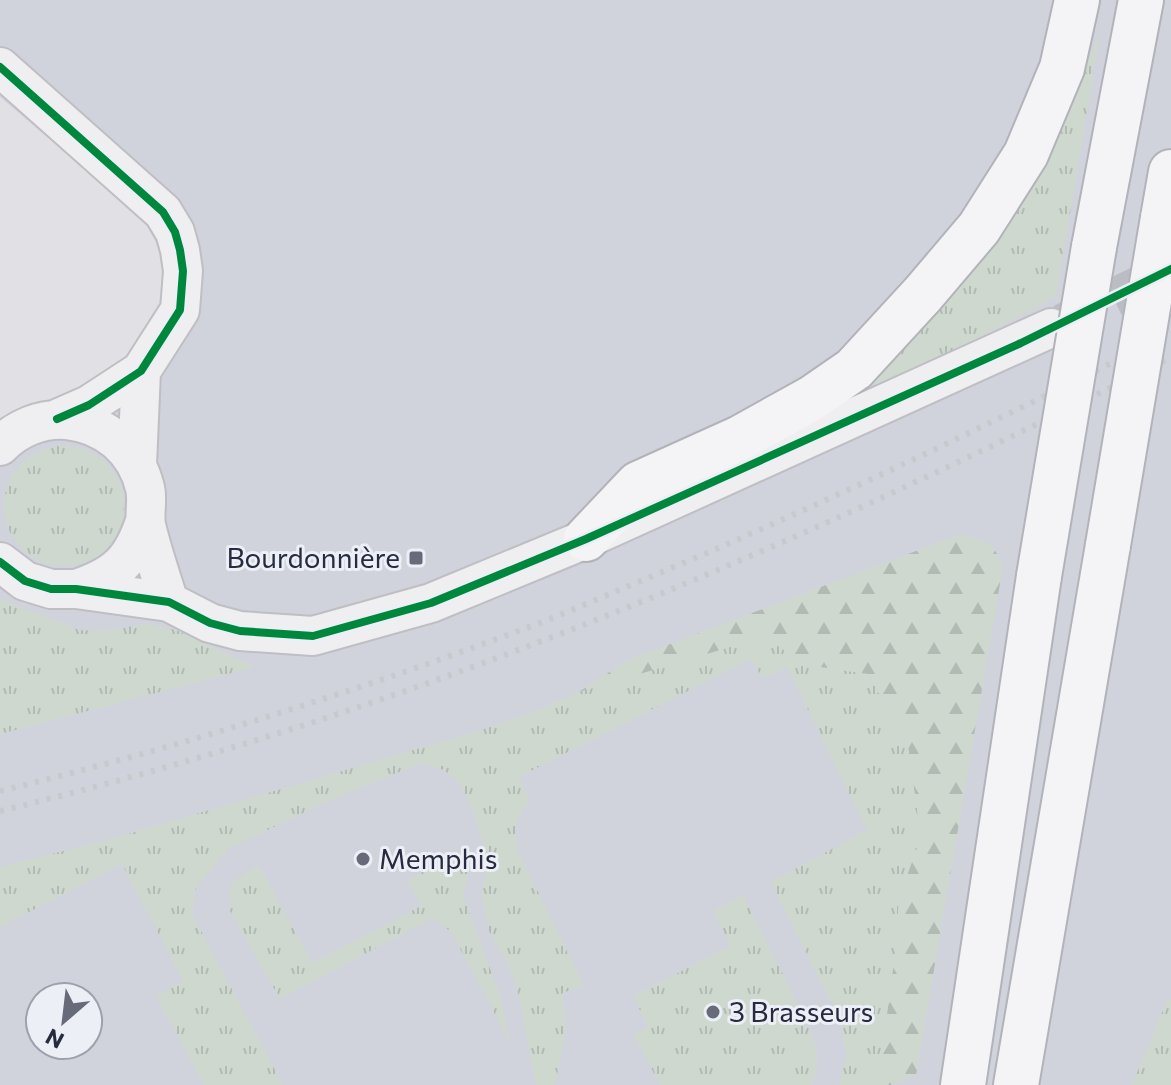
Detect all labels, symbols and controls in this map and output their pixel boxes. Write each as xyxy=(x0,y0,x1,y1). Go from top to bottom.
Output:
place label: Bourdonnière xyxy=(226,540,400,574)
marker: Bourdonnière xyxy=(407,549,425,567)
place label: Memphis xyxy=(379,841,497,875)
marker: Memphis xyxy=(354,850,372,868)
north arrow xyxy=(24,981,104,1061)
place label: 3 Brasseurs xyxy=(729,994,873,1028)
marker: 3 Brasseurs xyxy=(704,1003,722,1021)
text: N xyxy=(41,1023,68,1055)

